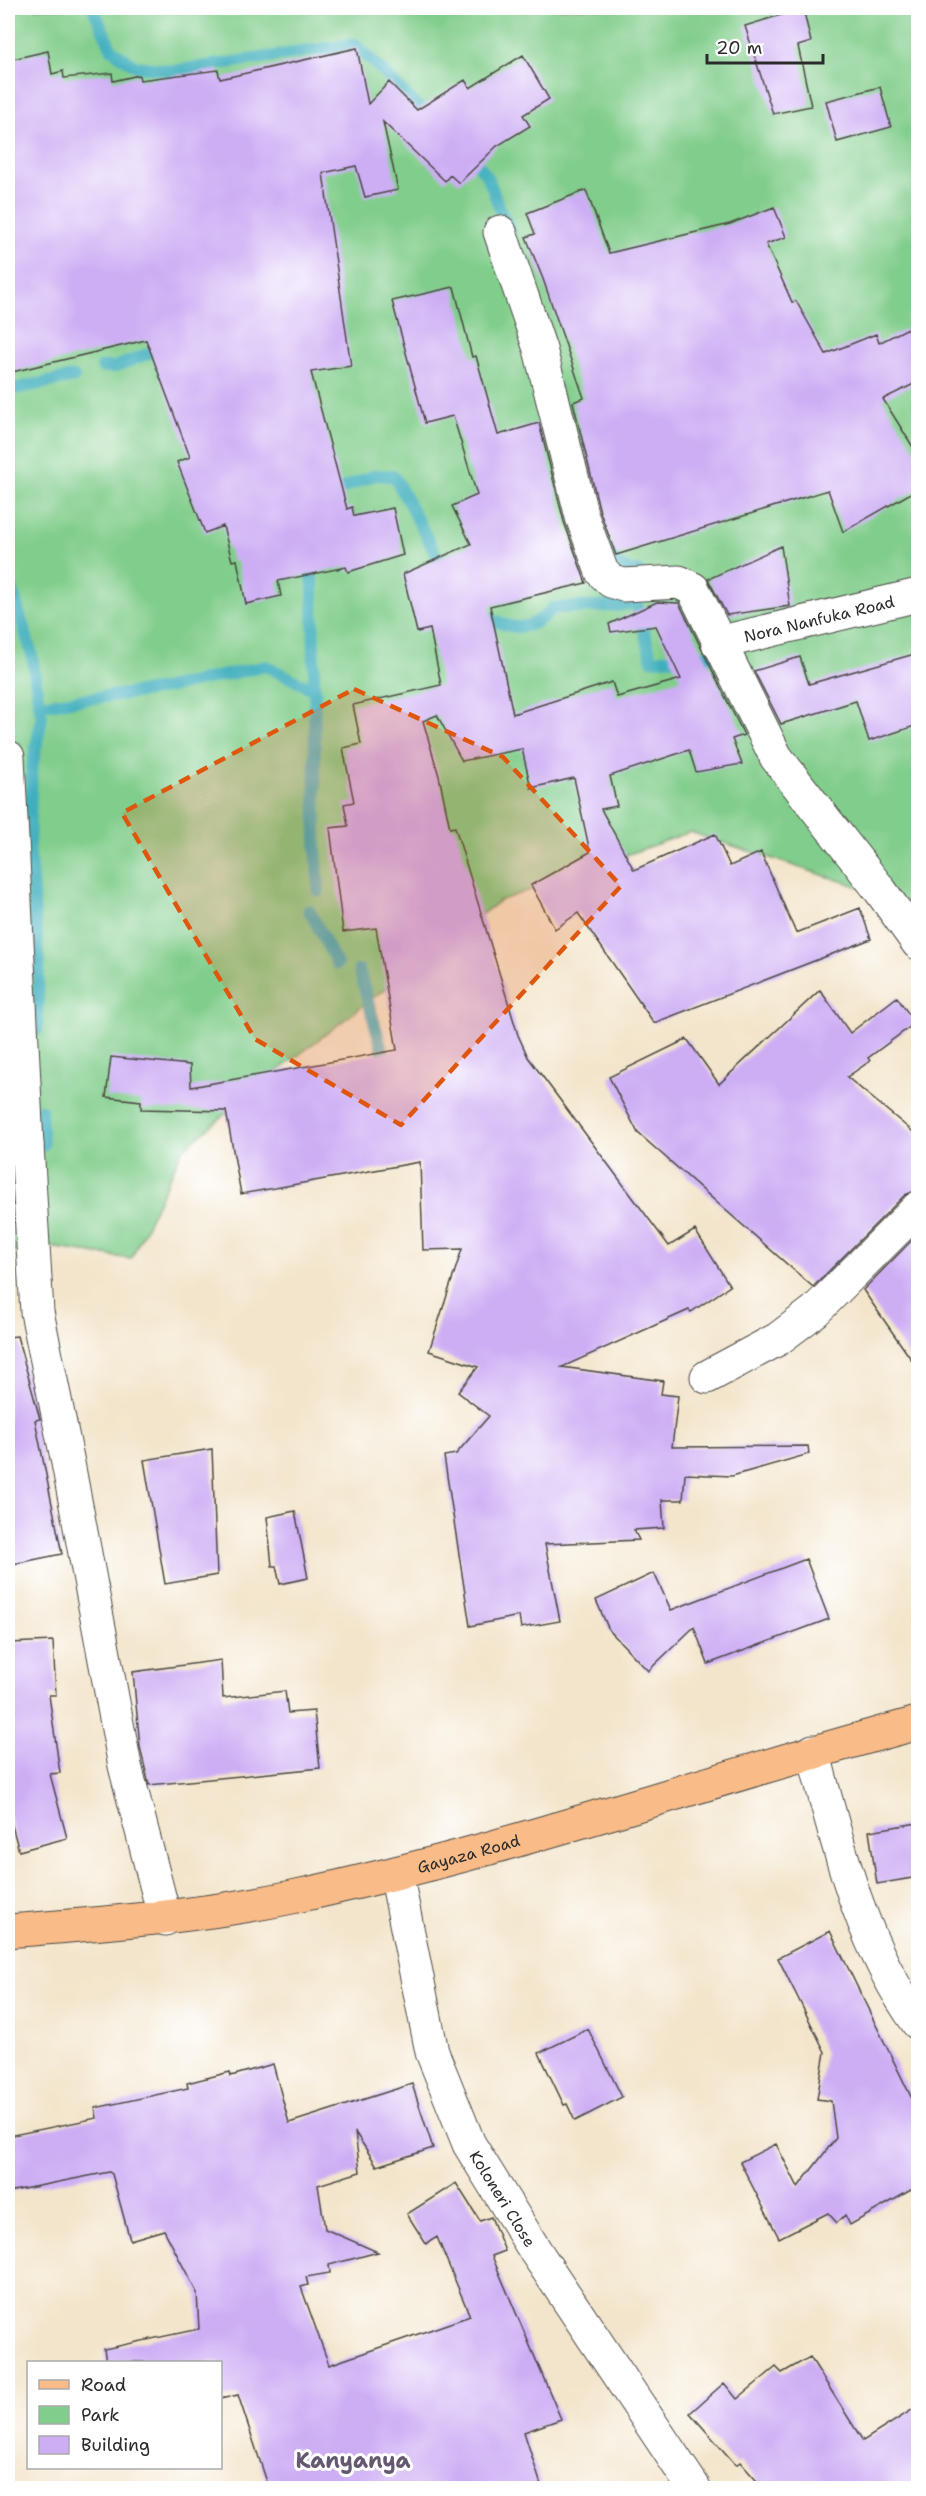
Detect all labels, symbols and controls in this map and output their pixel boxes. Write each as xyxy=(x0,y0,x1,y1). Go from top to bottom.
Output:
scale bar xyxy=(707,27,822,65)
text: 20 m xyxy=(716,36,762,60)
street label: Nora Nanfuka Road xyxy=(742,591,897,647)
street label: Gayaza Road xyxy=(415,1829,522,1878)
street label: Koloneri Close xyxy=(465,2146,541,2251)
legend xyxy=(27,2361,222,2469)
text: Road xyxy=(81,2373,126,2397)
text: Park xyxy=(81,2403,120,2427)
text: Building xyxy=(81,2433,150,2457)
district label: Kanyanya xyxy=(295,2446,411,2475)

